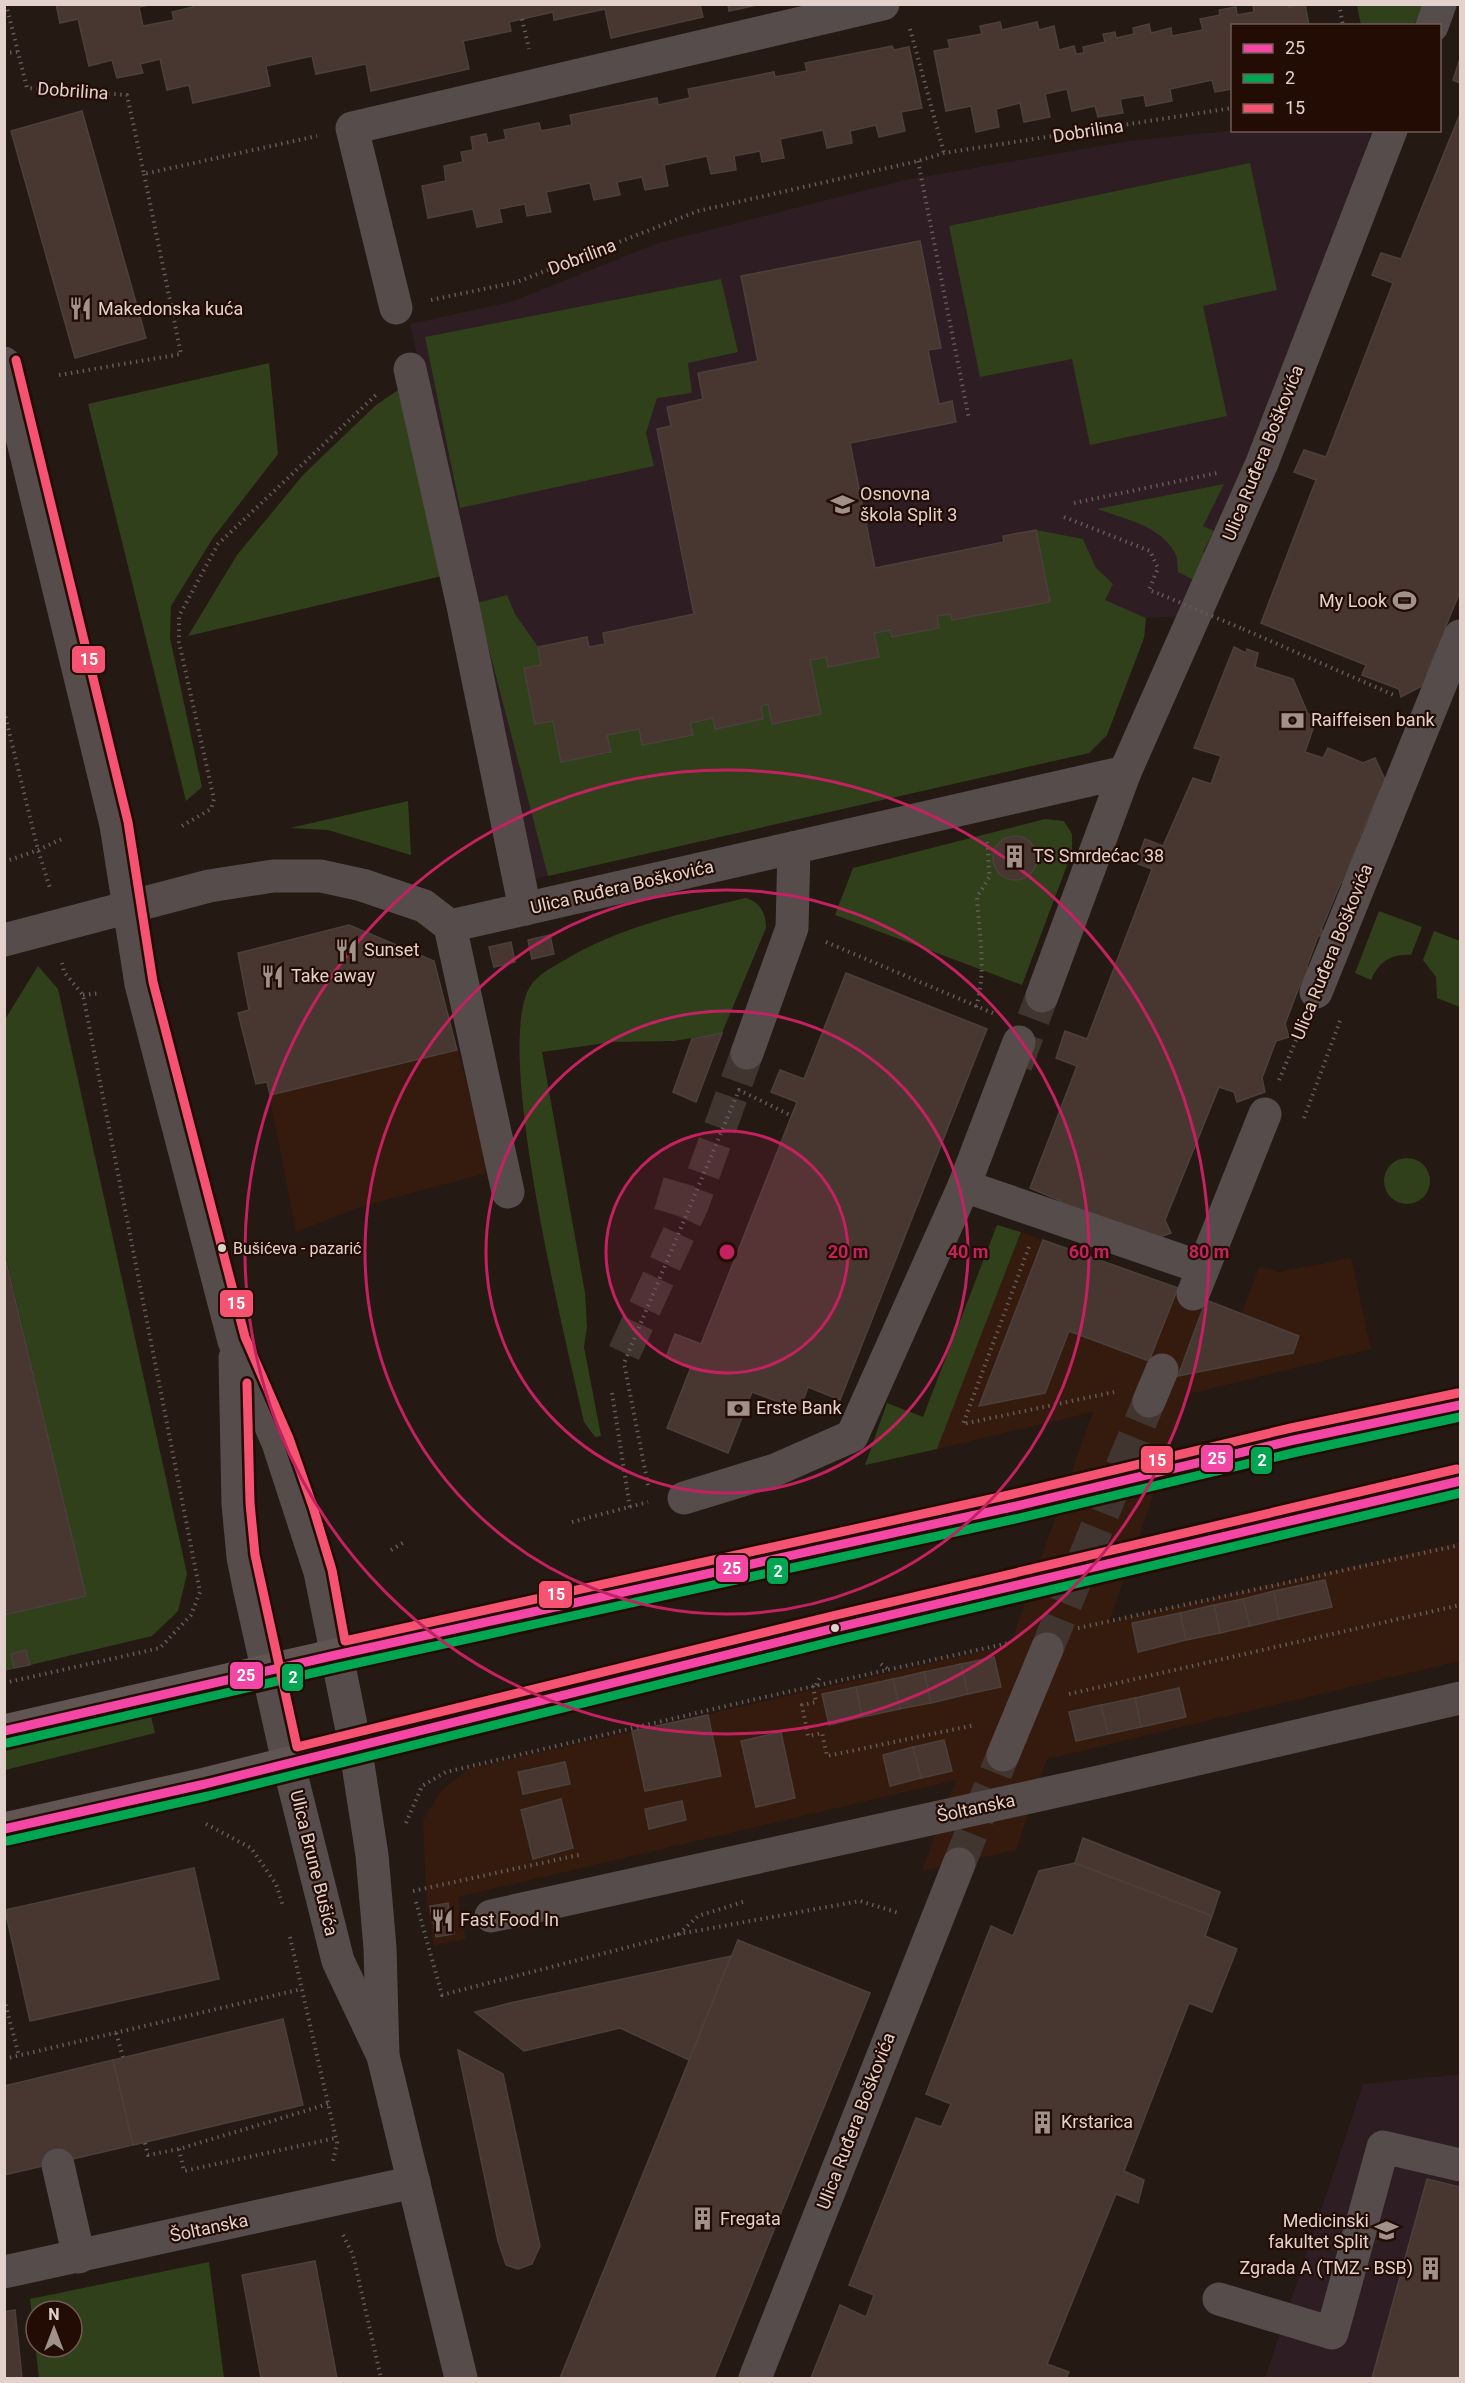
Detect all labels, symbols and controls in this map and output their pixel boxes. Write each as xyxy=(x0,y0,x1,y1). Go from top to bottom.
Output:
legend xyxy=(1231,24,1441,132)
text: 25 xyxy=(1285,37,1305,58)
text: 2 xyxy=(1285,67,1295,88)
street label: Dobrilina xyxy=(37,78,109,103)
text: 15 xyxy=(1285,97,1305,118)
street label: Dobrilina xyxy=(1051,115,1125,146)
street label: Dobrilina xyxy=(545,234,619,279)
restaurant icon: Makedonska kuća xyxy=(67,296,93,322)
place label: Makedonska kuća xyxy=(98,298,243,319)
street label: Ulica Ruđera Boškovića xyxy=(1218,362,1307,544)
place label: Osnovna škola Split 3 xyxy=(860,483,957,525)
school or university icon: Osnovna škola Split 3 xyxy=(829,491,855,517)
sports icon: My Look xyxy=(1392,588,1418,614)
place label: My Look xyxy=(1319,590,1388,611)
line badge: 15 xyxy=(71,645,106,674)
text: 15 xyxy=(80,650,98,669)
bank icon: Raiffeisen bank xyxy=(1280,707,1306,733)
place label: Raiffeisen bank xyxy=(1311,709,1436,730)
building icon: TS Smrdećac 38 xyxy=(1002,843,1028,869)
place label: TS Smrdećac 38 xyxy=(1033,845,1164,866)
street label: Ulica Ruđera Boškovića xyxy=(528,855,716,918)
street label: Ulica Ruđera Boškovića xyxy=(1287,861,1376,1043)
restaurant icon: Sunset xyxy=(333,937,359,963)
place label: Sunset xyxy=(364,939,419,960)
restaurant icon: Take away xyxy=(260,963,286,989)
place label: Take away xyxy=(291,965,375,986)
place label: Bušićeva - pazarić xyxy=(233,1239,361,1258)
text: 20 m xyxy=(828,1241,868,1262)
text: 40 m xyxy=(948,1241,988,1262)
text: 60 m xyxy=(1069,1241,1109,1262)
text: 80 m xyxy=(1189,1241,1229,1262)
marker: Bušićeva - pazarić xyxy=(216,1242,228,1254)
centre of rings xyxy=(717,1242,737,1262)
line badge: 15 xyxy=(219,1289,254,1318)
text: 15 xyxy=(227,1294,245,1313)
bank icon: Erste Bank xyxy=(725,1395,751,1421)
place label: Erste Bank xyxy=(756,1397,842,1418)
line badge: 25 xyxy=(1200,1444,1234,1473)
line badge: 15 xyxy=(1140,1445,1174,1474)
line badge: 2 xyxy=(1250,1446,1273,1475)
text: 25 xyxy=(1208,1449,1226,1468)
text: 15 xyxy=(1148,1451,1166,1470)
text: 2 xyxy=(1257,1451,1267,1470)
line badge: 25 xyxy=(715,1554,749,1583)
line badge: 2 xyxy=(766,1557,789,1585)
text: 25 xyxy=(723,1559,741,1578)
text: 2 xyxy=(773,1562,783,1581)
line badge: 15 xyxy=(538,1580,573,1609)
text: 15 xyxy=(547,1585,565,1604)
unlabelled marker xyxy=(829,1622,841,1634)
line badge: 25 xyxy=(229,1661,264,1690)
line badge: 2 xyxy=(281,1663,304,1692)
text: 25 xyxy=(237,1666,255,1685)
text: 2 xyxy=(288,1668,298,1687)
street label: Ulica Brune Bušića xyxy=(286,1788,343,1938)
street label: Šoltanska xyxy=(935,1789,1017,1826)
restaurant icon: Fast Food In xyxy=(429,1907,455,1933)
place label: Fast Food In xyxy=(460,1909,559,1930)
street label: Ulica Ruđera Boškovića xyxy=(812,2029,899,2212)
building icon: Krstarica xyxy=(1030,2109,1056,2135)
place label: Krstarica xyxy=(1061,2111,1133,2132)
building icon: Fregata xyxy=(689,2206,715,2232)
place label: Fregata xyxy=(720,2208,781,2229)
street label: Šoltanska xyxy=(168,2209,250,2246)
place label: Medicinski fakultet Split xyxy=(1268,2210,1369,2252)
school or university icon: Medicinski fakultet Split xyxy=(1374,2218,1400,2244)
building icon: Zgrada A (TMZ - BSB) xyxy=(1418,2255,1444,2281)
place label: Zgrada A (TMZ - BSB) xyxy=(1239,2257,1413,2279)
north arrow xyxy=(24,2299,84,2359)
text: N xyxy=(48,2305,60,2324)

